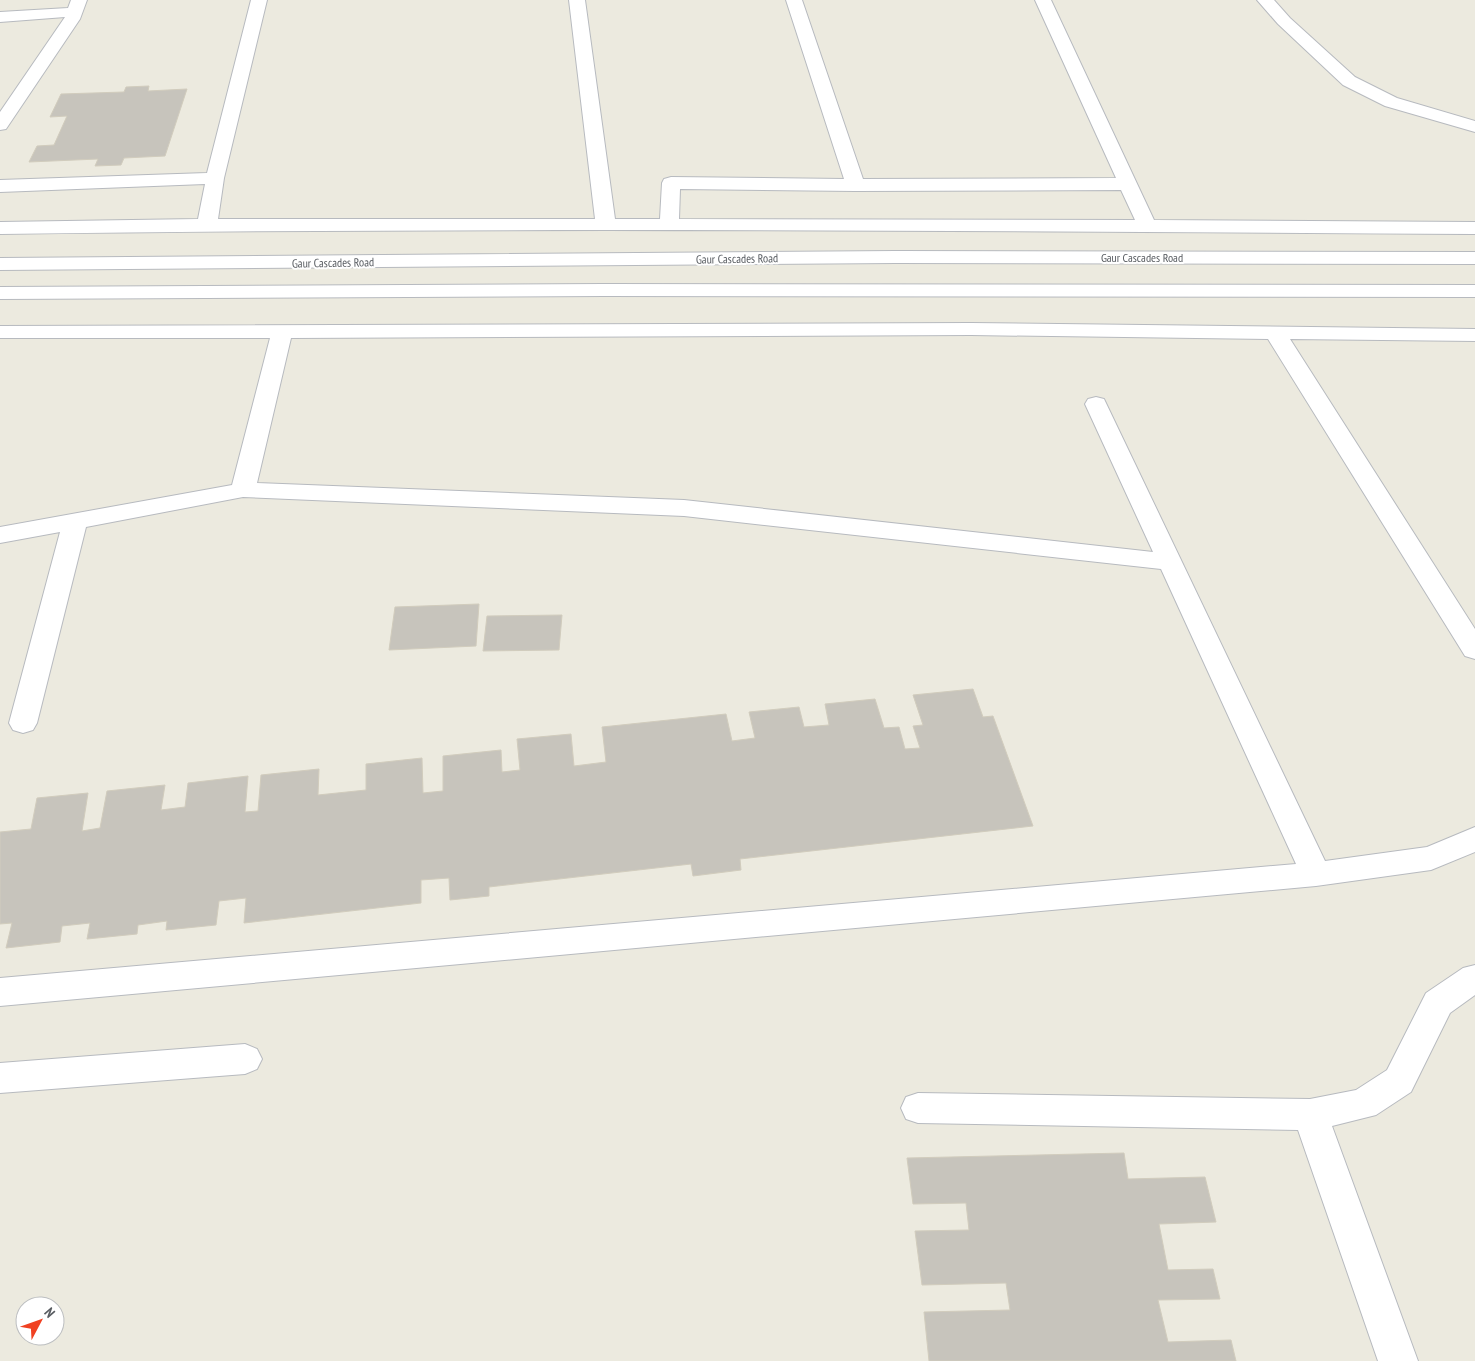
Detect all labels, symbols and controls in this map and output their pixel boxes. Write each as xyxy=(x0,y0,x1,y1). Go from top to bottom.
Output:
street label: Gaur Cascades Road xyxy=(696,250,778,267)
street label: Gaur Cascades Road xyxy=(1101,250,1183,265)
street label: Gaur Cascades Road xyxy=(292,254,374,271)
north arrow xyxy=(15,1296,65,1346)
text: N xyxy=(41,1304,59,1321)

